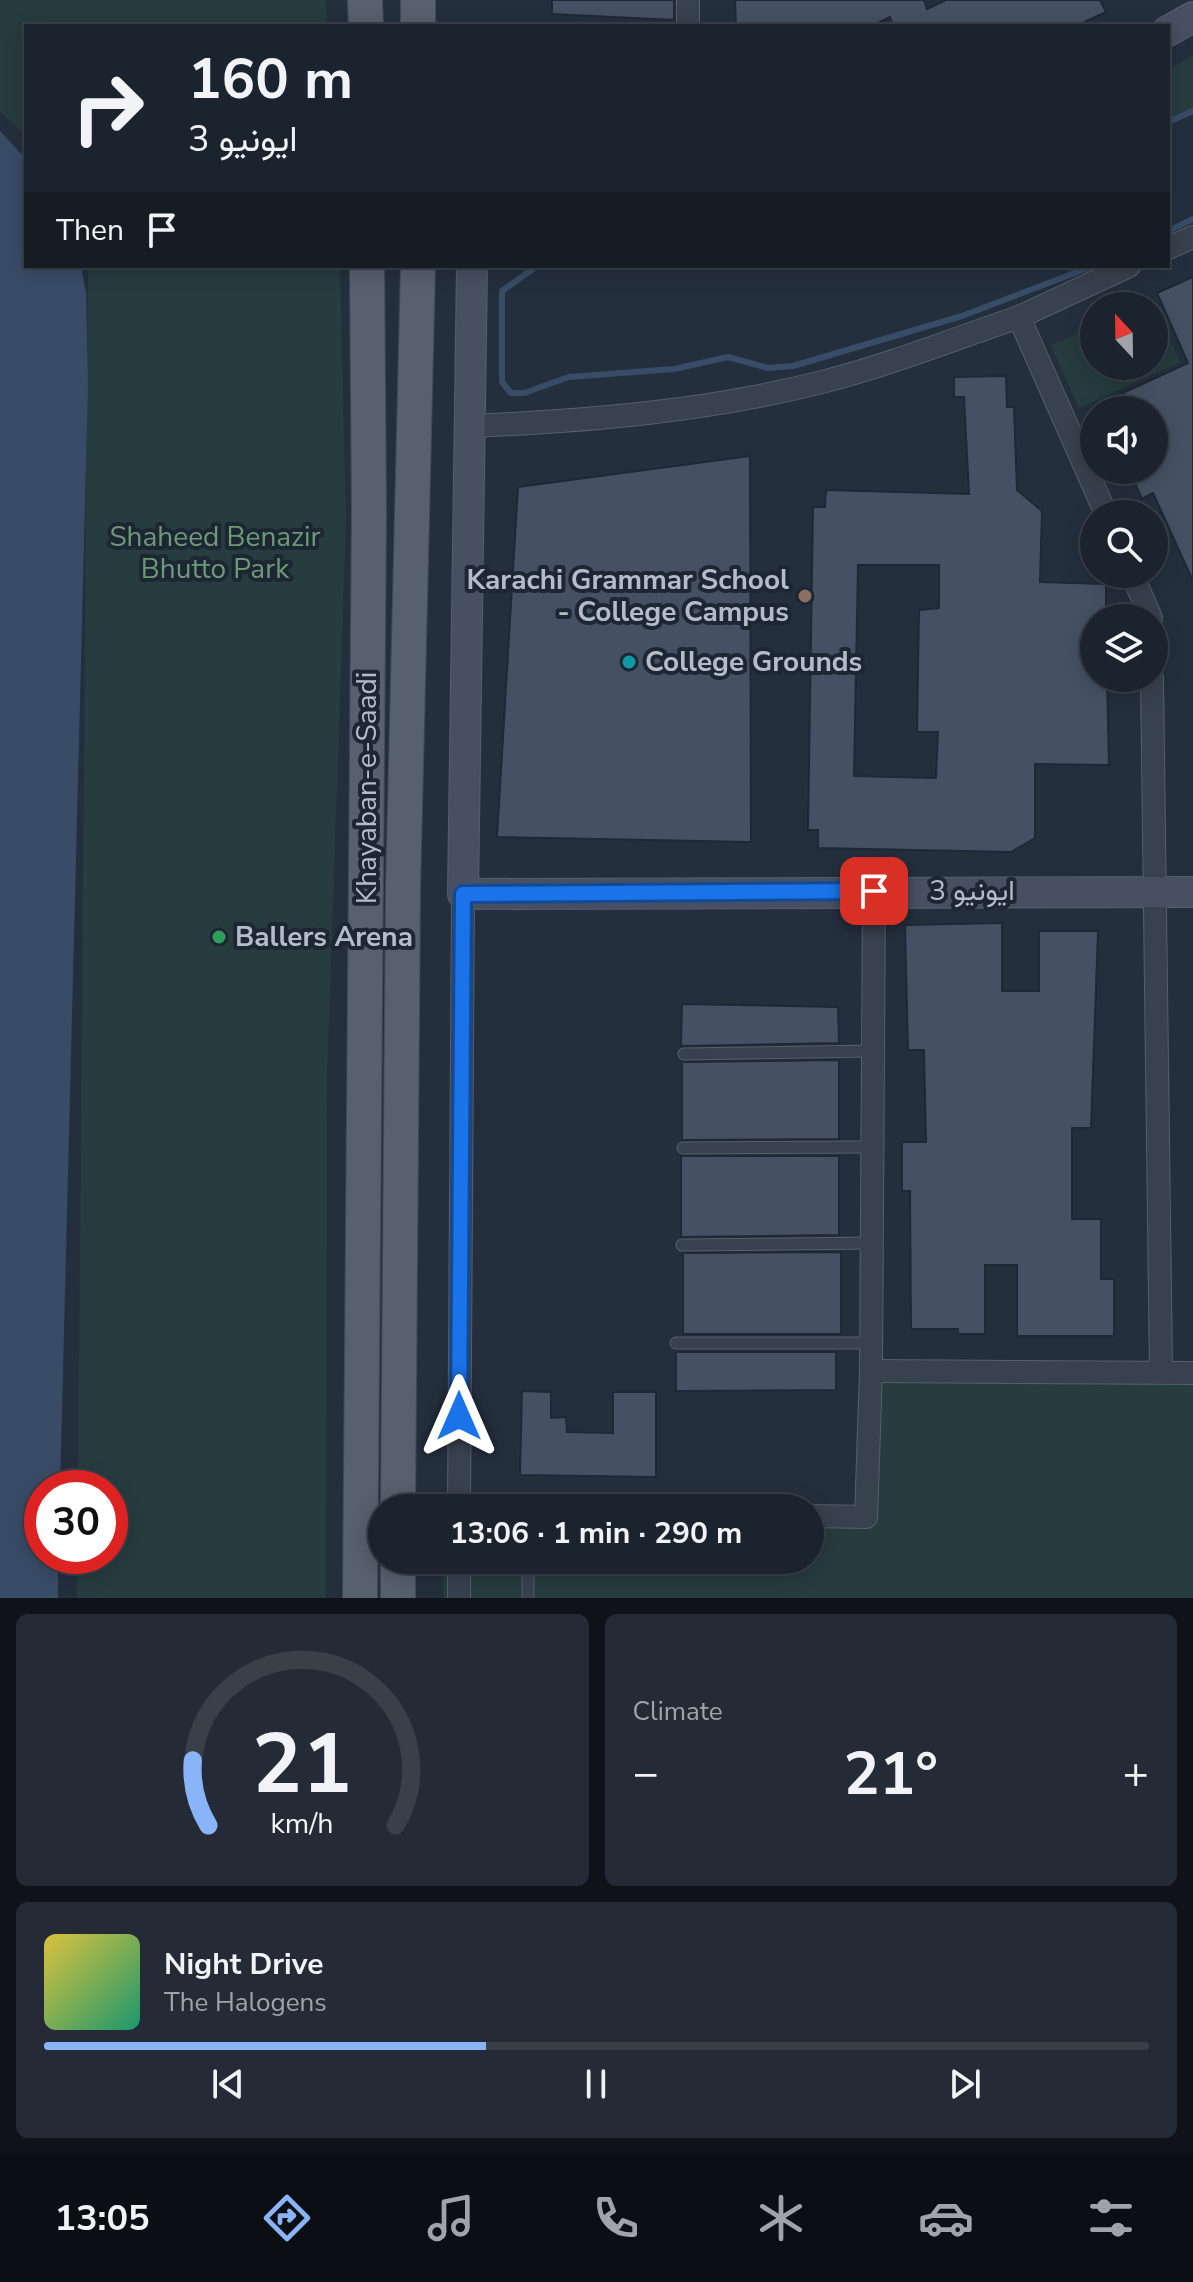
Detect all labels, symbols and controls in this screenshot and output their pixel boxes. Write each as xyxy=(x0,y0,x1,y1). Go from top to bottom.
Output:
text: 160 m xyxy=(188,41,353,118)
icon: right xyxy=(56,56,160,160)
text: ایونیو 3 xyxy=(188,115,298,164)
icon: arrive xyxy=(140,208,184,252)
text: Then xyxy=(56,210,124,251)
north arrow xyxy=(1080,292,1168,380)
map controls xyxy=(1080,292,1168,692)
button: sound xyxy=(1080,396,1168,484)
button: search xyxy=(1080,500,1168,588)
park label: Shaheed Benazir Bhutto Park xyxy=(109,518,321,588)
place label: Karachi Grammar School - College Campus xyxy=(466,561,789,631)
marker: Karachi Grammar School - College Campus xyxy=(796,587,814,605)
button: layers xyxy=(1080,604,1168,692)
place label: College Grounds xyxy=(645,643,862,681)
marker: College Grounds xyxy=(620,653,638,671)
street label: Khayaban-e-Saadi xyxy=(348,672,386,904)
pin xyxy=(840,857,908,925)
icon: arrive xyxy=(852,869,896,913)
street label: ایونیو 3 xyxy=(929,872,1015,910)
place label: Ballers Arena xyxy=(235,918,413,956)
marker: Ballers Arena xyxy=(210,928,228,946)
position arrow xyxy=(417,1374,501,1458)
speed limit sign: 30 xyxy=(24,1470,128,1574)
text: 13:06 · 1 min · 290 m xyxy=(450,1513,742,1554)
text: Climate xyxy=(633,1694,723,1729)
text: 21 xyxy=(252,1708,352,1821)
text: 21° xyxy=(843,1733,938,1815)
text: − xyxy=(633,1744,659,1804)
text: + xyxy=(1123,1744,1149,1804)
text: km/h xyxy=(271,1804,334,1843)
text: Night Drive xyxy=(164,1944,323,1985)
text: The Halogens xyxy=(164,1985,327,2020)
icon: previous xyxy=(206,2062,250,2106)
icon: pause xyxy=(574,2062,618,2106)
icon: next xyxy=(943,2062,987,2106)
icon: directions xyxy=(259,2190,315,2246)
icon: music xyxy=(423,2190,479,2246)
icon: phone xyxy=(588,2190,644,2246)
icon: climate xyxy=(753,2190,809,2246)
icon: car xyxy=(918,2190,974,2246)
icon: filters xyxy=(1083,2190,1139,2246)
text: 13:05 xyxy=(54,2194,150,2243)

